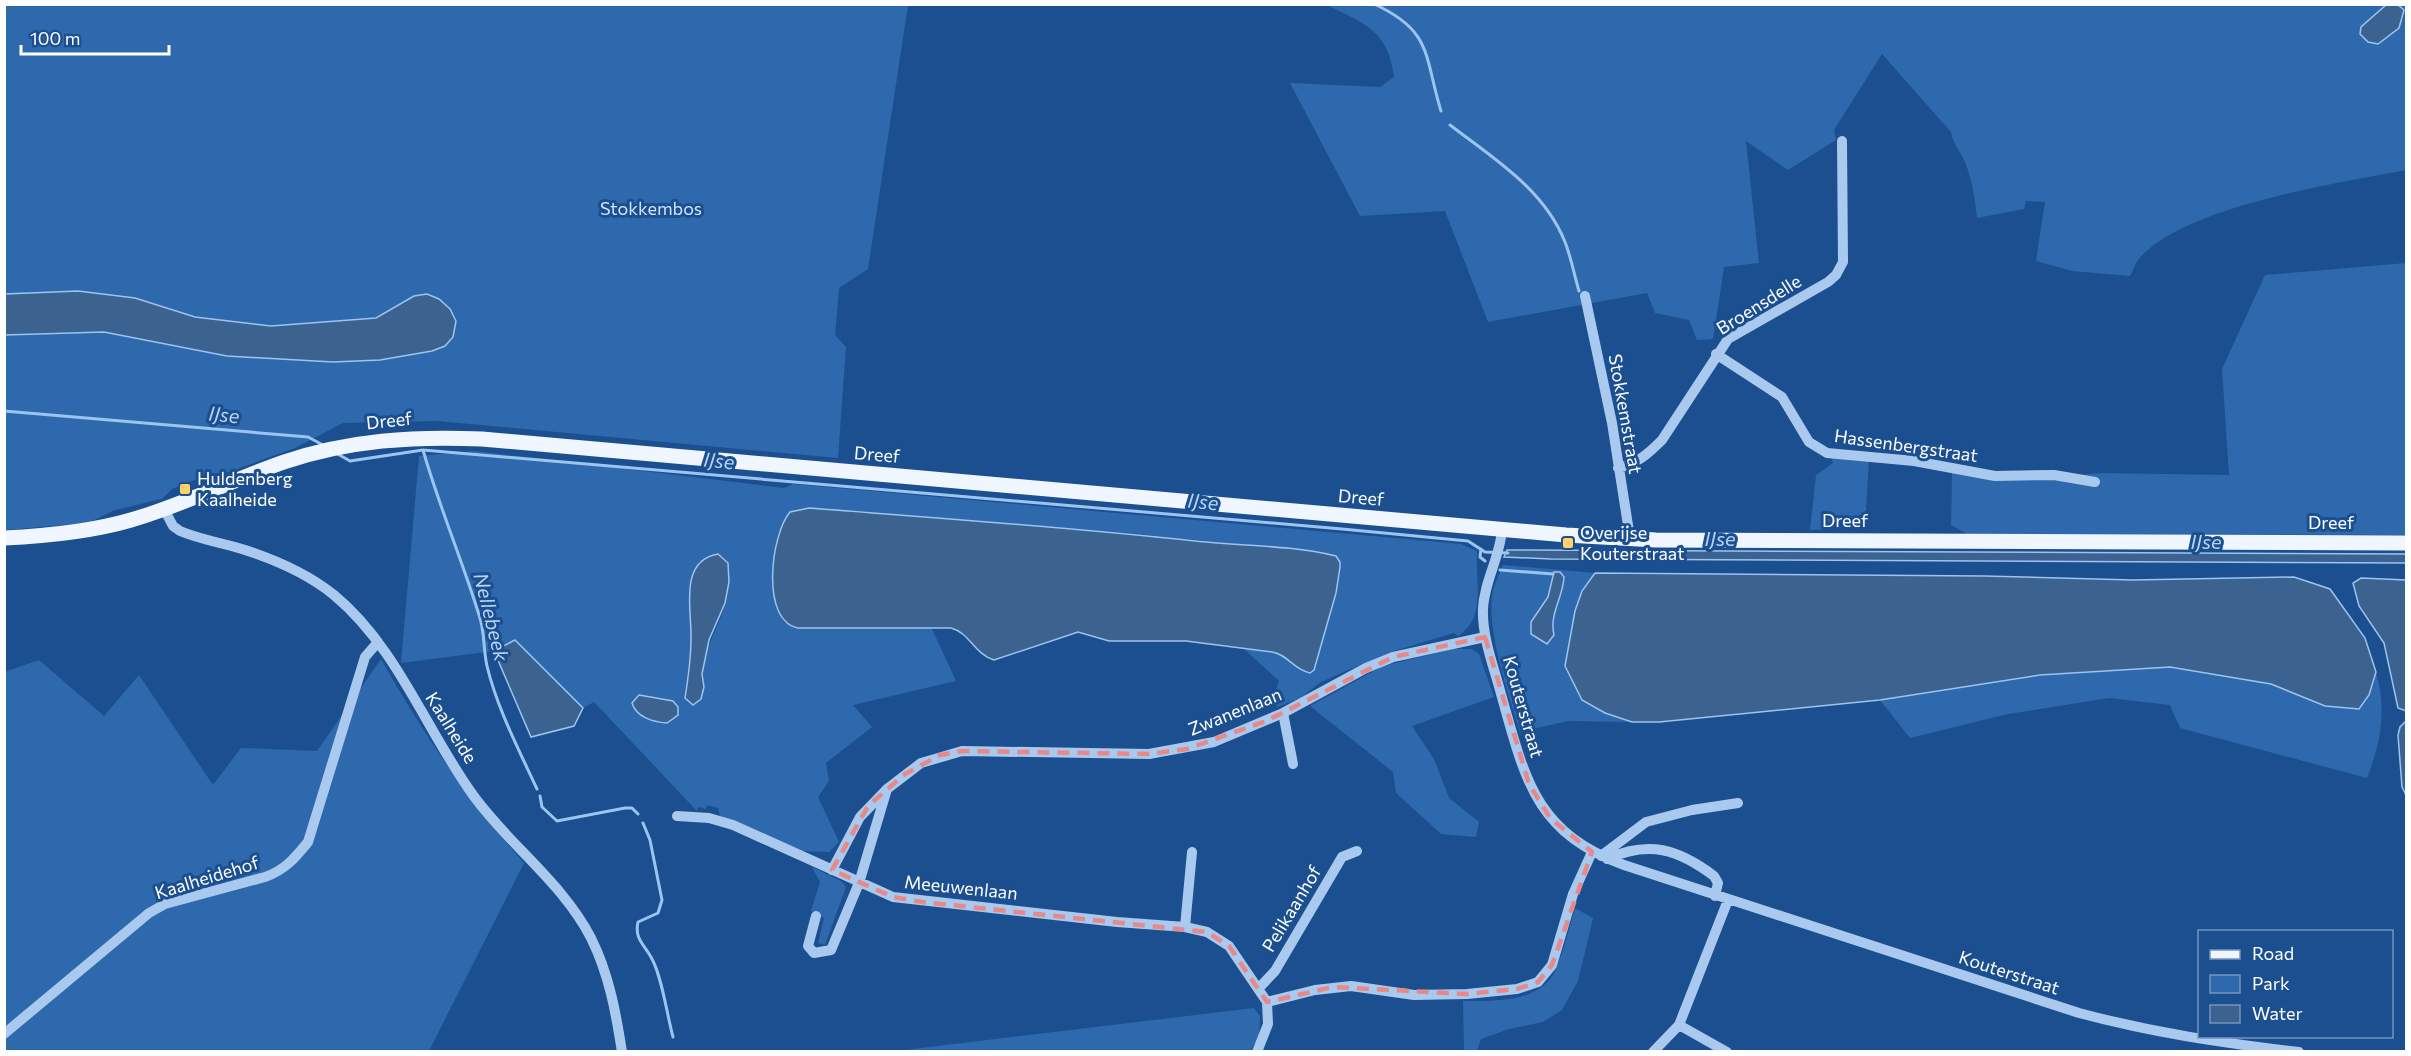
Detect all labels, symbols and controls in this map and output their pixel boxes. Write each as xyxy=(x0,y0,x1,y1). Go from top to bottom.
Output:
scale bar xyxy=(21,18,170,56)
text: 100 m xyxy=(30,27,80,49)
park label: Stokkembos xyxy=(600,197,702,219)
street label: Broensdelle xyxy=(1712,269,1805,339)
street label: Stokkemstraat xyxy=(1605,352,1647,476)
water label: IJse xyxy=(208,401,241,427)
street label: Dreef xyxy=(365,407,414,433)
street label: Hassenbergstraat xyxy=(1833,424,1979,466)
street label: Dreef xyxy=(853,441,902,467)
water label: IJse xyxy=(703,447,736,473)
place label: Huldenberg Kaalheide xyxy=(197,467,293,510)
marker: Huldenberg Kaalheide xyxy=(178,482,192,496)
street label: Dreef xyxy=(1337,484,1386,510)
water label: IJse xyxy=(1187,488,1220,514)
street label: Dreef xyxy=(1822,509,1869,531)
street label: Dreef xyxy=(2308,511,2355,533)
place label: Overijse Kouterstraat xyxy=(1580,521,1685,564)
water label: IJse xyxy=(1704,526,1736,550)
water label: IJse xyxy=(2190,529,2222,553)
marker: Overijse Kouterstraat xyxy=(1561,536,1575,550)
water label: Nellebeek xyxy=(469,570,515,664)
street label: Kouterstraat xyxy=(1499,653,1549,760)
street label: Zwanenlaan xyxy=(1185,682,1285,740)
street label: Kaalheide xyxy=(421,688,482,767)
street label: Kaalheidehof xyxy=(152,850,262,903)
street label: Pelikaanhof xyxy=(1257,861,1326,956)
street label: Meeuwenlaan xyxy=(903,870,1019,904)
legend xyxy=(2198,930,2393,1038)
text: Road xyxy=(2252,942,2294,964)
street label: Kouterstraat xyxy=(1956,945,2062,999)
text: Park xyxy=(2252,972,2290,994)
text: Water xyxy=(2252,1002,2303,1024)

